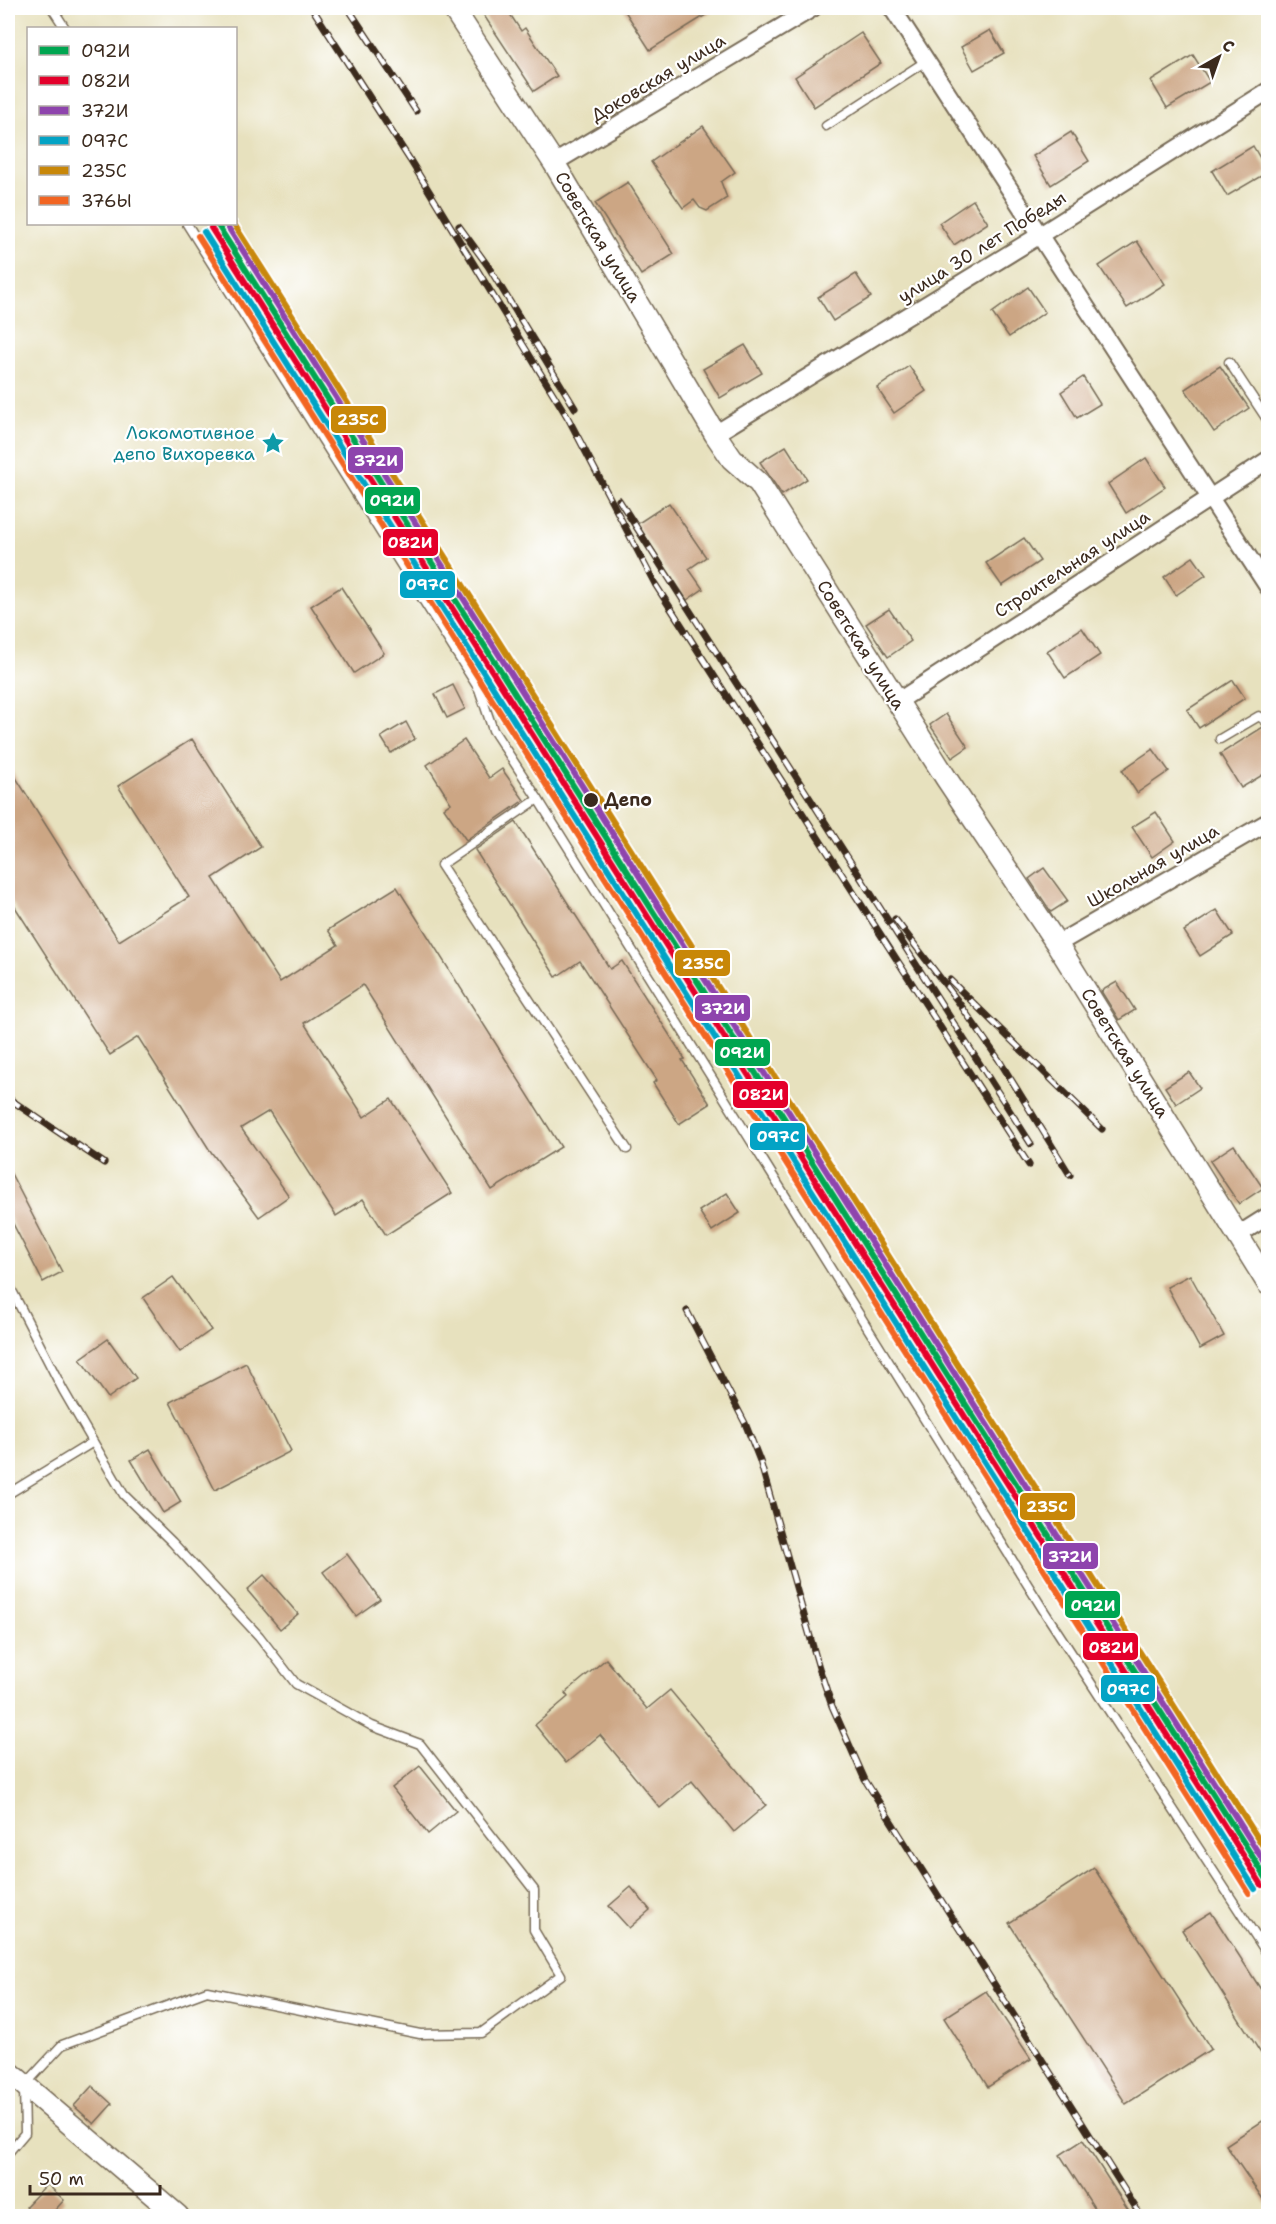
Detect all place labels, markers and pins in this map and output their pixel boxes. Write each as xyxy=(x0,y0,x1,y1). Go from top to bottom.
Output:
place label: Локомотивное депо Вихоревка xyxy=(114,421,255,466)
place icon: Локомотивное депо Вихоревка xyxy=(260,430,286,456)
place label: Депо xyxy=(604,788,652,812)
marker: Депо xyxy=(582,791,600,809)

